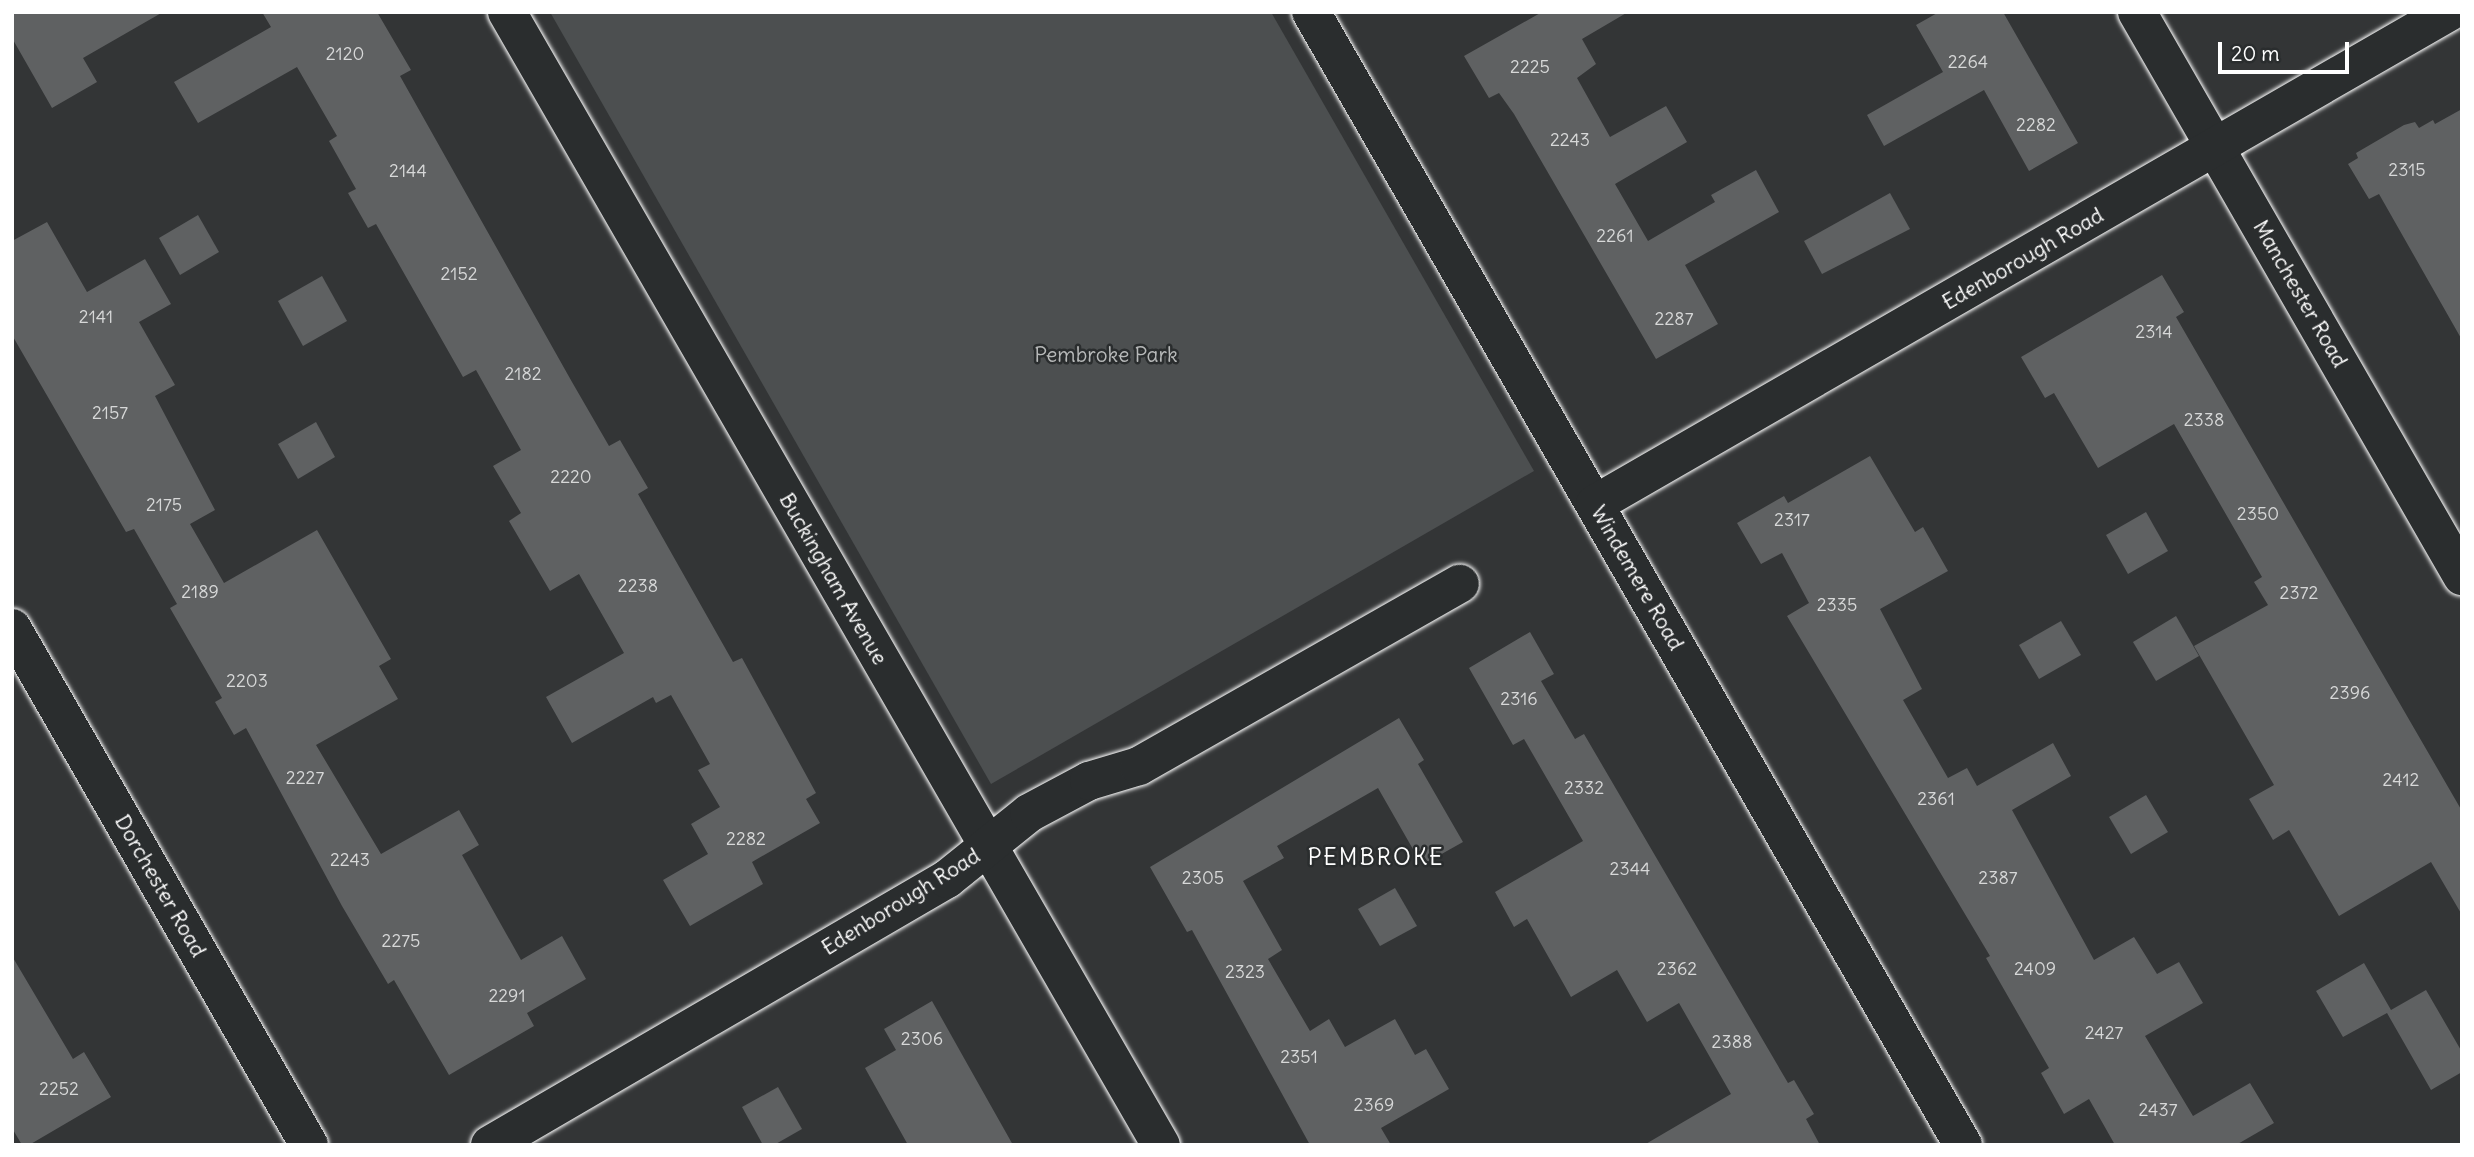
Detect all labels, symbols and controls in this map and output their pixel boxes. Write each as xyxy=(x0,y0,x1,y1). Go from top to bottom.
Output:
scale bar xyxy=(2222,28,2353,72)
text: 20 m xyxy=(2231,40,2280,67)
house number: 2120 xyxy=(326,43,364,65)
house number: 2264 xyxy=(1948,51,1988,73)
house number: 2225 xyxy=(1510,56,1550,78)
house number: 2282 xyxy=(2016,114,2056,136)
house number: 2243 xyxy=(1550,129,1590,151)
house number: 2315 xyxy=(2388,159,2426,181)
house number: 2144 xyxy=(389,160,427,182)
street label: Edenborough Road xyxy=(1938,203,2108,315)
street label: Manchester Road xyxy=(2248,216,2352,372)
house number: 2261 xyxy=(1596,225,1634,247)
house number: 2152 xyxy=(440,263,478,285)
house number: 2141 xyxy=(79,306,113,328)
house number: 2287 xyxy=(1655,308,1693,330)
house number: 2314 xyxy=(2135,321,2173,343)
park label: Pembroke Park xyxy=(1034,342,1178,368)
house number: 2182 xyxy=(504,363,542,385)
house number: 2157 xyxy=(92,402,128,424)
house number: 2338 xyxy=(2184,409,2224,431)
house number: 2220 xyxy=(550,466,592,488)
street label: Buckingham Avenue xyxy=(774,489,892,669)
house number: 2175 xyxy=(146,494,182,516)
street label: Windemere Road xyxy=(1585,501,1689,655)
house number: 2350 xyxy=(2237,503,2279,525)
house number: 2317 xyxy=(1774,509,1810,531)
house number: 2238 xyxy=(618,575,658,597)
house number: 2189 xyxy=(181,581,219,603)
house number: 2372 xyxy=(2280,582,2318,604)
house number: 2335 xyxy=(1817,594,1857,616)
house number: 2203 xyxy=(226,670,268,692)
house number: 2396 xyxy=(2330,682,2370,704)
house number: 2316 xyxy=(1500,688,1538,710)
house number: 2227 xyxy=(286,767,324,789)
house number: 2412 xyxy=(2383,769,2419,791)
house number: 2332 xyxy=(1564,777,1604,799)
house number: 2361 xyxy=(1917,788,1955,810)
street label: Dorchester Road xyxy=(109,811,211,961)
house number: 2282 xyxy=(726,828,766,850)
street label: Edenborough Road xyxy=(817,843,985,961)
district label: PEMBROKE xyxy=(1308,843,1444,871)
house number: 2243 xyxy=(330,849,370,871)
house number: 2344 xyxy=(1610,858,1650,880)
house number: 2305 xyxy=(1182,867,1224,889)
house number: 2387 xyxy=(1978,867,2018,889)
house number: 2275 xyxy=(382,930,420,952)
house number: 2362 xyxy=(1657,958,1697,980)
house number: 2409 xyxy=(2014,958,2056,980)
house number: 2323 xyxy=(1225,961,1265,983)
house number: 2291 xyxy=(488,985,526,1007)
house number: 2427 xyxy=(2085,1022,2123,1044)
house number: 2306 xyxy=(901,1028,943,1050)
house number: 2388 xyxy=(1712,1031,1752,1053)
house number: 2351 xyxy=(1280,1046,1318,1068)
house number: 2252 xyxy=(39,1078,79,1100)
house number: 2369 xyxy=(1354,1094,1394,1116)
house number: 2437 xyxy=(2138,1099,2178,1121)

